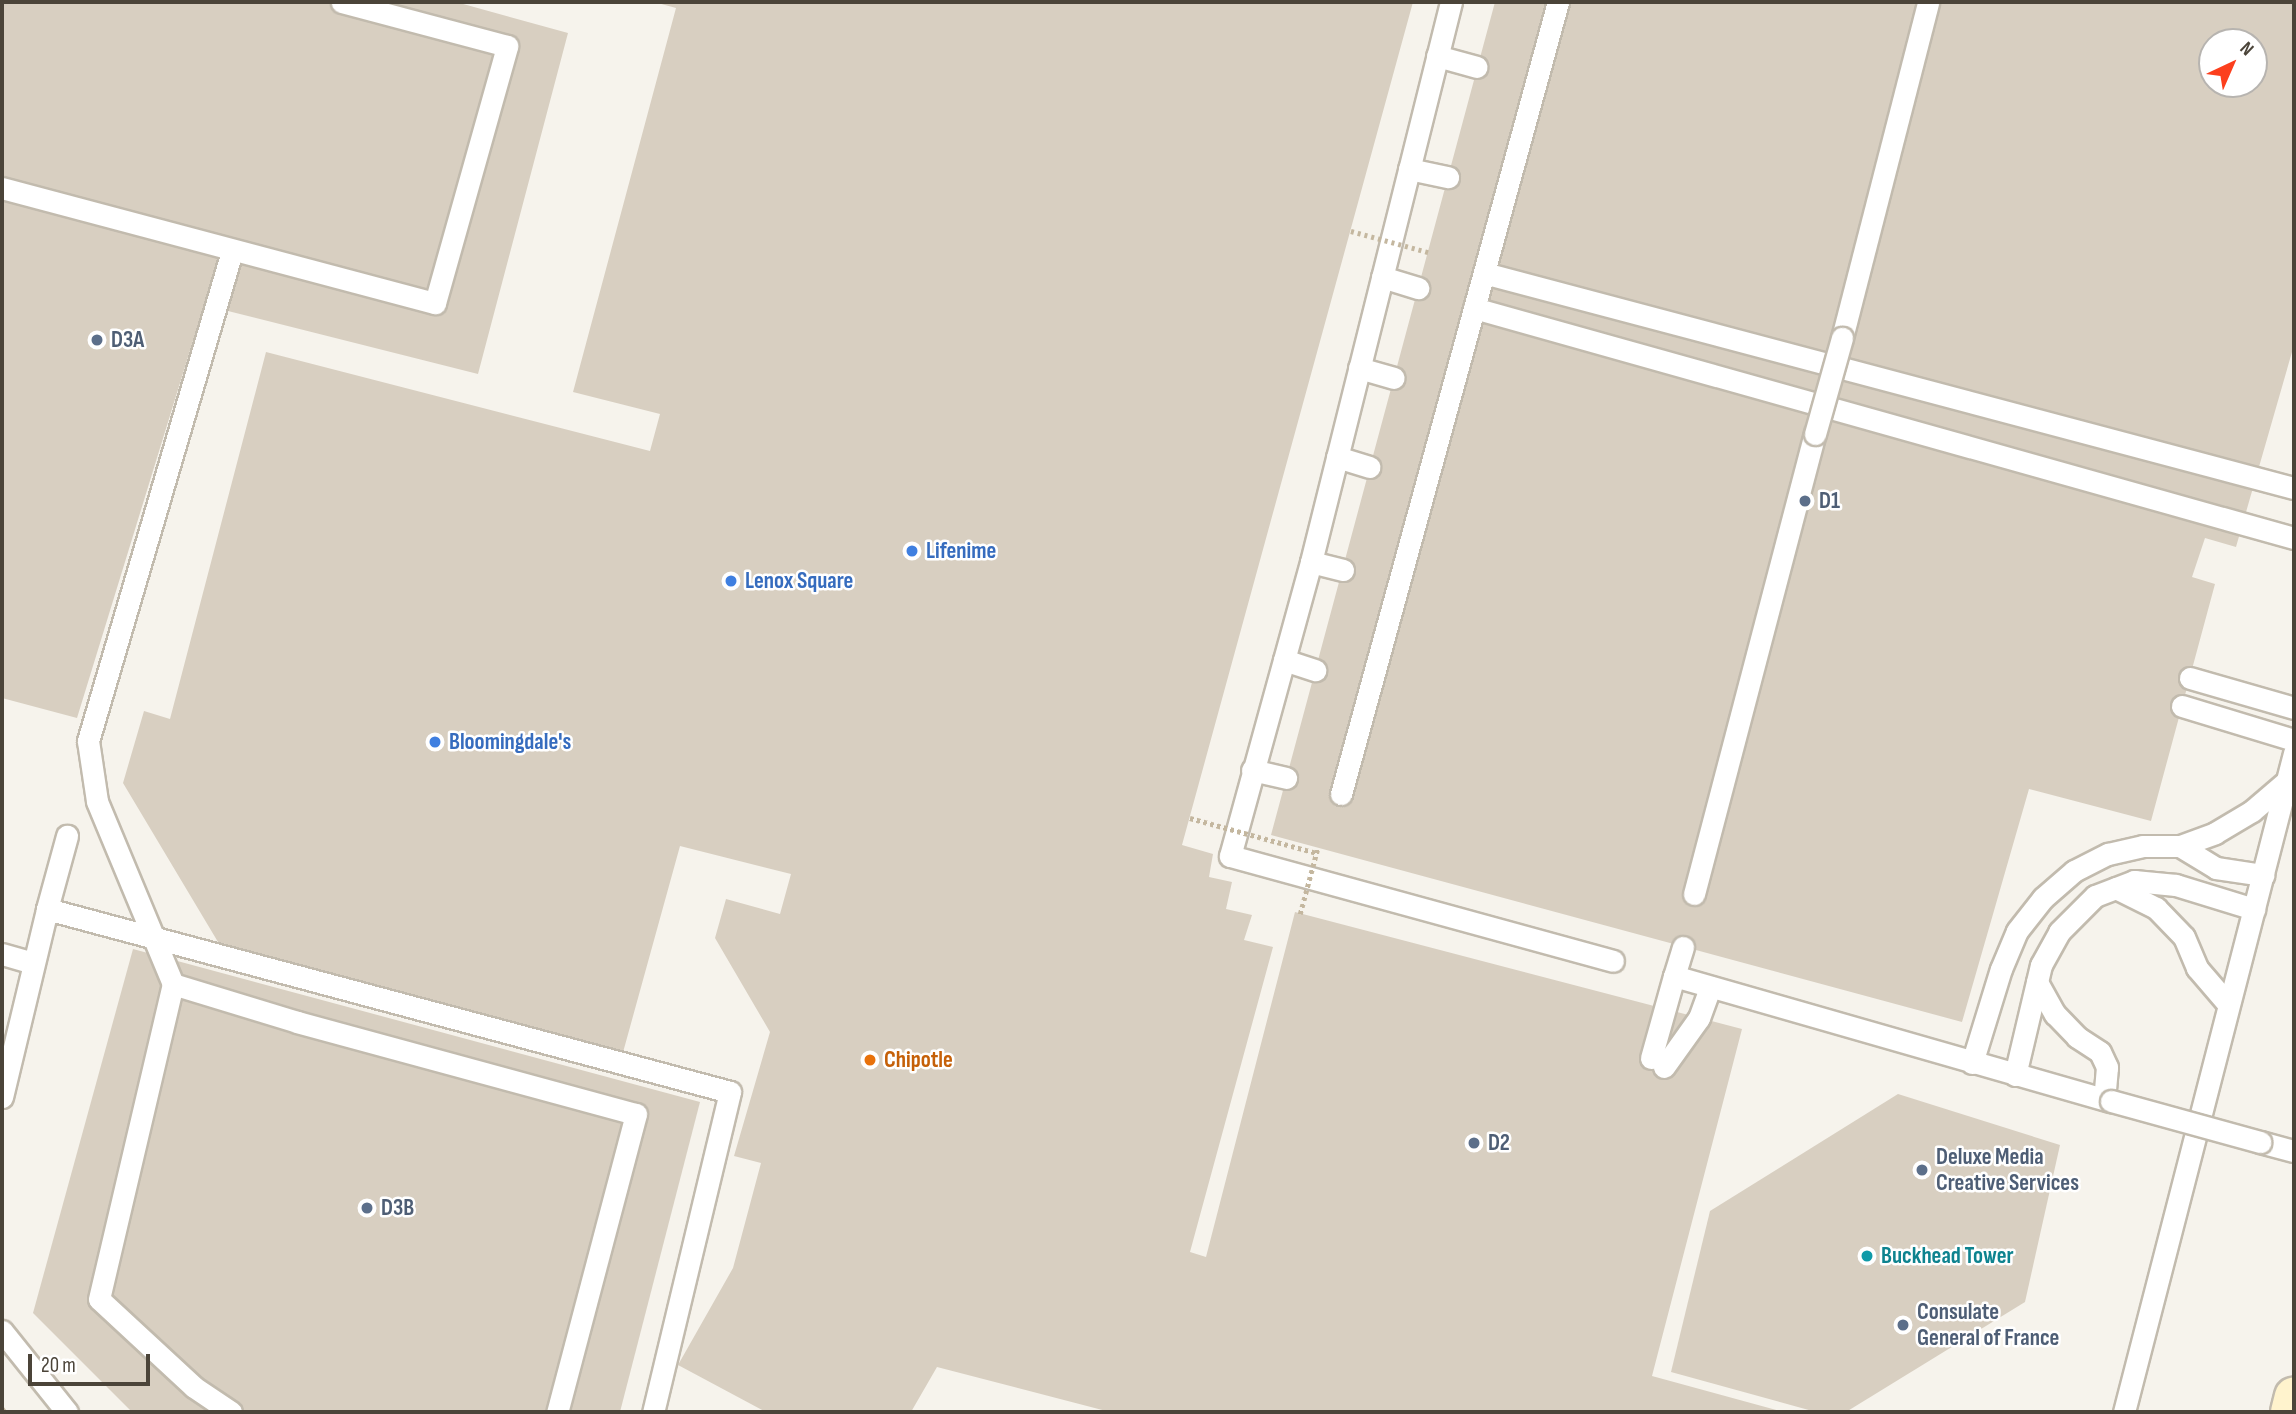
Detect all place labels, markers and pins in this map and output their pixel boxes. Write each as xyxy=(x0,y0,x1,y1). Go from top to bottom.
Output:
place label: D3A xyxy=(111,326,144,354)
marker: D3A xyxy=(89,332,105,348)
place label: D1 xyxy=(1819,487,1840,515)
marker: D1 xyxy=(1797,493,1813,509)
place label: Lifenime xyxy=(926,537,996,565)
marker: Lifenime xyxy=(904,543,920,559)
place label: Lenox Square xyxy=(745,567,853,595)
marker: Lenox Square xyxy=(723,573,739,589)
place label: Bloomingdale's xyxy=(449,728,571,756)
marker: Bloomingdale's xyxy=(427,734,443,750)
place label: Chipotle xyxy=(884,1046,953,1074)
marker: Chipotle xyxy=(862,1052,878,1068)
place label: D2 xyxy=(1488,1129,1510,1157)
marker: D2 xyxy=(1466,1135,1482,1151)
place label: Deluxe Media Creative Services xyxy=(1936,1143,2079,1197)
marker: Deluxe Media Creative Services xyxy=(1914,1162,1930,1178)
place label: D3B xyxy=(381,1194,414,1222)
marker: D3B xyxy=(359,1200,375,1216)
place label: Buckhead Tower xyxy=(1881,1242,2014,1270)
marker: Buckhead Tower xyxy=(1859,1248,1875,1264)
place label: Consulate General of France xyxy=(1917,1298,2059,1352)
marker: Consulate General of France xyxy=(1895,1317,1911,1333)

